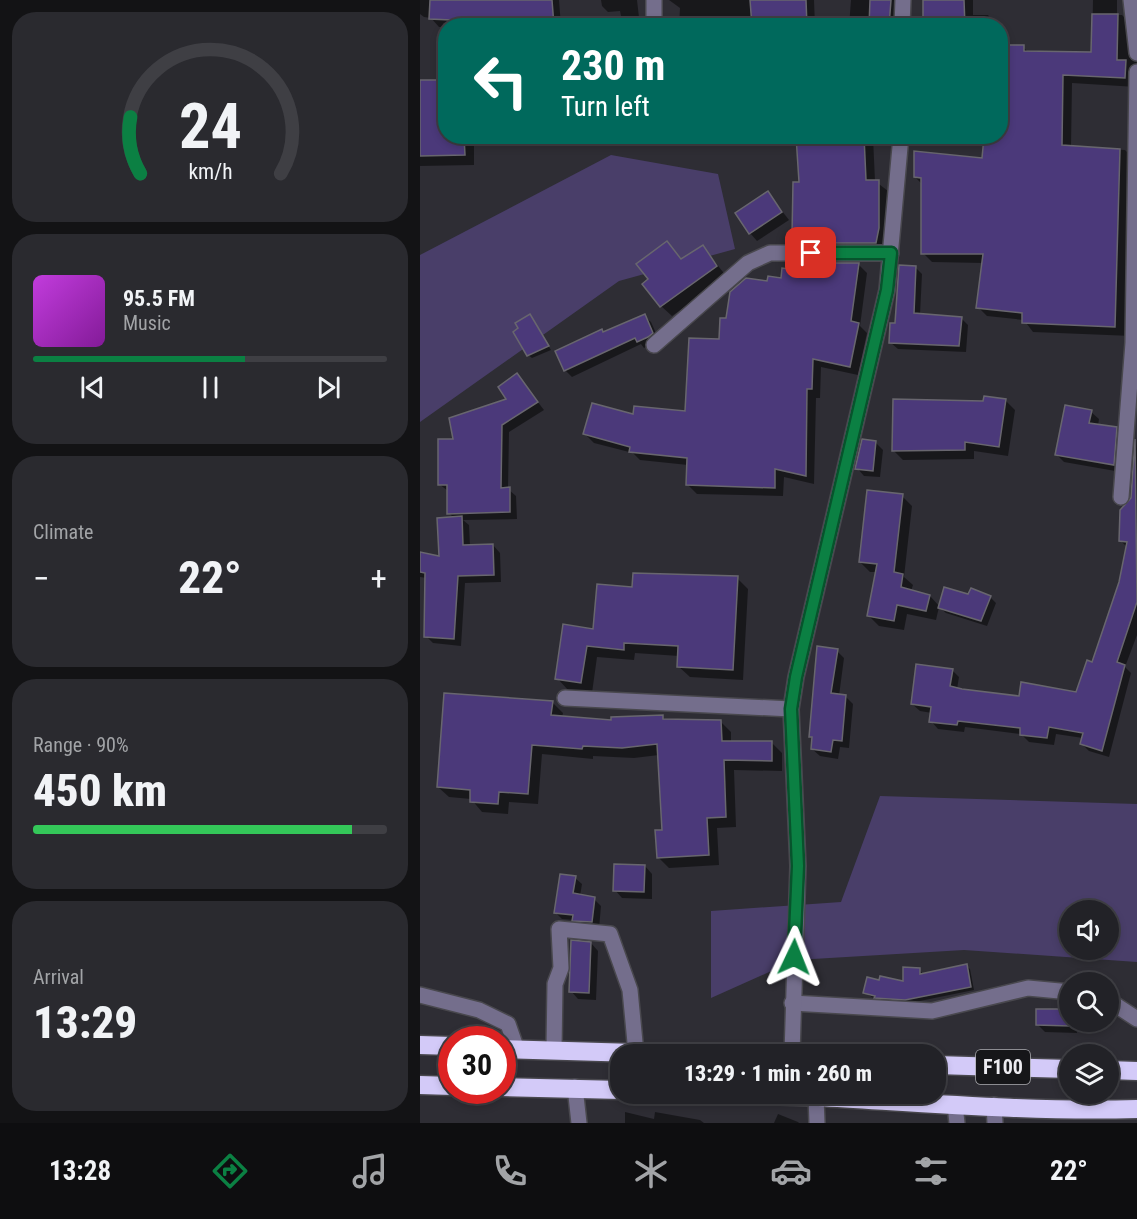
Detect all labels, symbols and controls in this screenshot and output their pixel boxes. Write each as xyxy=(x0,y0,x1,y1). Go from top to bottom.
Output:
text: 230 m xyxy=(561,41,666,90)
icon: left xyxy=(462,42,540,120)
text: 24 xyxy=(178,90,242,163)
text: Turn left xyxy=(561,91,650,123)
text: km/h xyxy=(188,159,232,184)
pin xyxy=(785,227,836,278)
icon: arrive xyxy=(794,236,827,269)
text: 95.5 FM xyxy=(123,286,195,311)
text: Music xyxy=(123,311,171,335)
icon: previous xyxy=(76,371,109,404)
icon: pause xyxy=(194,371,227,404)
icon: next xyxy=(312,371,345,404)
text: Climate xyxy=(33,520,93,544)
text: 22° xyxy=(178,551,242,604)
text: − xyxy=(33,559,50,598)
text: + xyxy=(371,559,387,598)
text: Range · 90% xyxy=(33,733,129,757)
text: 450 km xyxy=(33,764,167,817)
map controls xyxy=(1059,900,1119,1104)
button: sound xyxy=(1059,900,1119,960)
position arrow xyxy=(762,925,826,989)
text: Arrival xyxy=(33,965,84,989)
button: search xyxy=(1059,972,1119,1032)
text: 13:29 xyxy=(33,996,137,1049)
speed limit sign: 30 xyxy=(438,1026,516,1104)
button: layers xyxy=(1059,1044,1119,1104)
road number: F100 xyxy=(976,1050,1030,1084)
text: 13:29 · 1 min · 260 m xyxy=(684,1061,872,1086)
icon: directions xyxy=(209,1150,251,1192)
icon: music xyxy=(349,1150,391,1192)
icon: phone xyxy=(489,1150,531,1192)
icon: climate xyxy=(630,1150,672,1192)
icon: car xyxy=(770,1150,812,1192)
icon: filters xyxy=(910,1150,952,1192)
text: 13:28 xyxy=(49,1155,111,1187)
text: 22° xyxy=(1050,1155,1088,1187)

